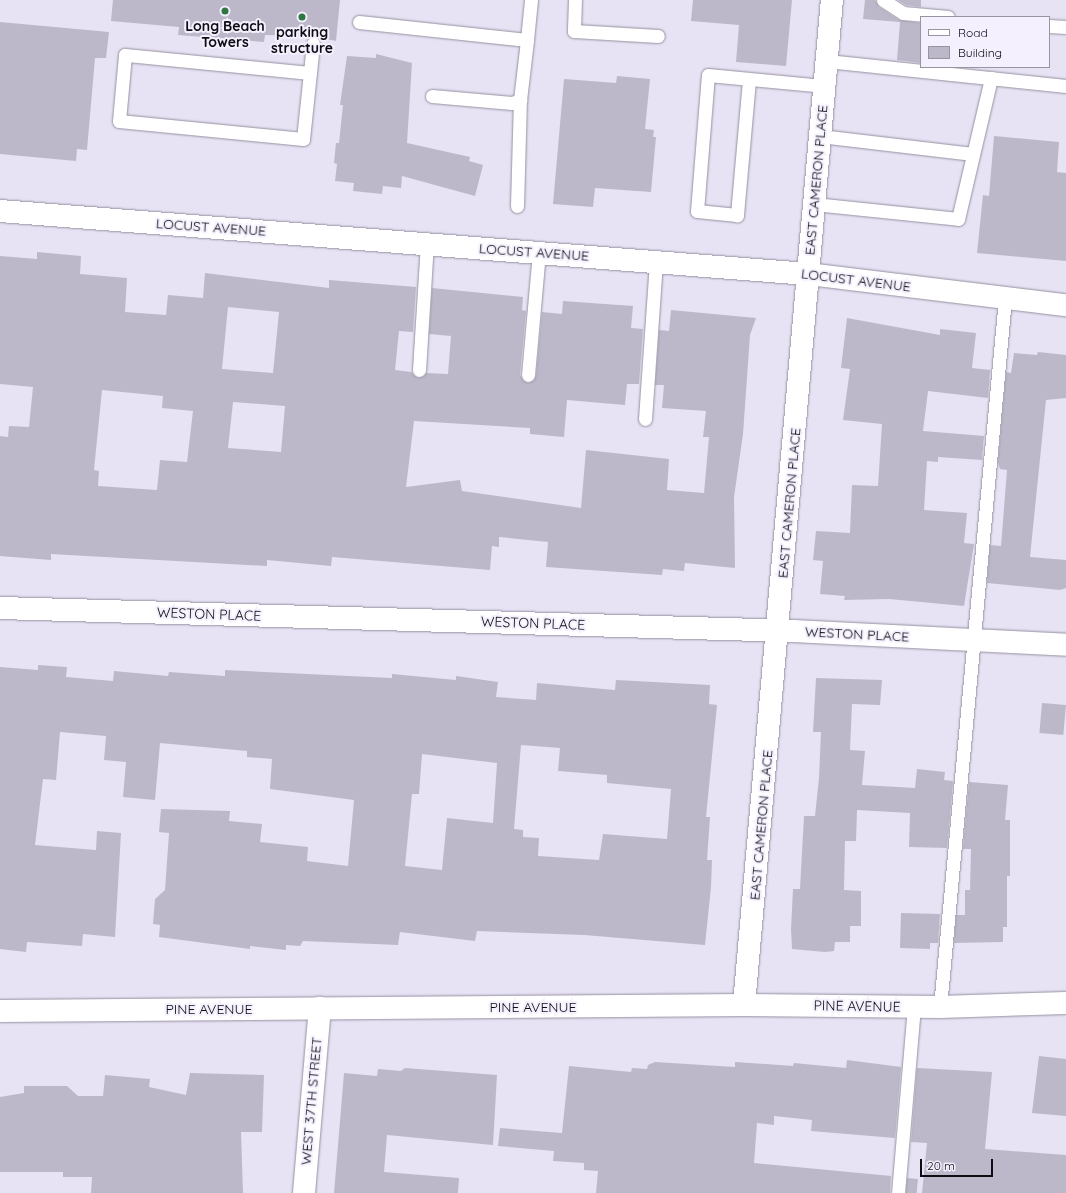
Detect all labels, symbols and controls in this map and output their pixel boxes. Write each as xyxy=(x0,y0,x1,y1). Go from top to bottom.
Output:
marker: Long Beach Towers xyxy=(220,6,230,16)
marker: parking structure xyxy=(297,12,307,22)
legend xyxy=(920,16,1050,68)
place label: Long Beach Towers xyxy=(185,18,265,50)
place label: parking structure xyxy=(271,24,333,56)
text: Road xyxy=(958,25,988,40)
text: Building xyxy=(958,45,1002,60)
street label: EAST CAMERON PLACE xyxy=(801,104,831,256)
street label: LOCUST AVENUE xyxy=(155,215,267,239)
street label: LOCUST AVENUE xyxy=(478,240,590,264)
street label: LOCUST AVENUE xyxy=(800,265,912,295)
street label: EAST CAMERON PLACE xyxy=(774,427,804,579)
street label: WESTON PLACE xyxy=(157,604,261,624)
street label: WESTON PLACE xyxy=(481,613,585,633)
street label: WESTON PLACE xyxy=(805,623,909,645)
street label: EAST CAMERON PLACE xyxy=(746,749,776,901)
street label: PINE AVENUE xyxy=(813,997,901,1015)
street label: PINE AVENUE xyxy=(490,999,576,1015)
street label: PINE AVENUE xyxy=(166,1001,252,1017)
street label: WEST 37TH STREET xyxy=(297,1036,325,1166)
scale bar xyxy=(922,1151,995,1177)
text: 20 m xyxy=(927,1158,955,1173)

